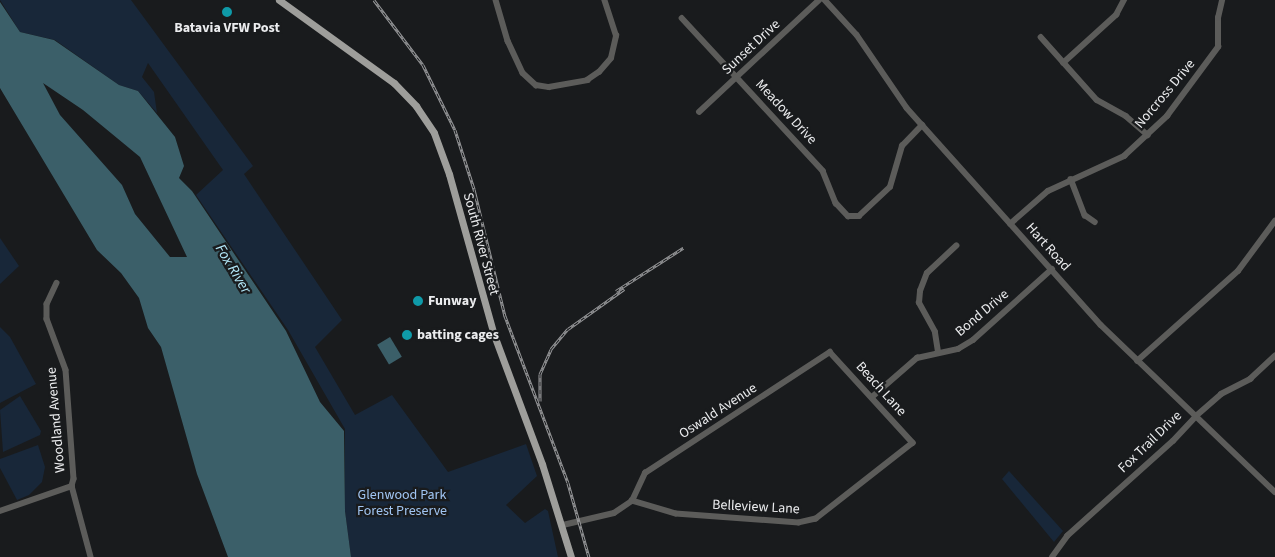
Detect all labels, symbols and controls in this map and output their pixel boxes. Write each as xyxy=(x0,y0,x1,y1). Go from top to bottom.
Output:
marker: Batavia VFW Post xyxy=(221,6,233,18)
street label: Sunset Drive xyxy=(718,16,784,78)
place label: Batavia VFW Post xyxy=(174,20,280,36)
street label: Norcross Drive xyxy=(1131,56,1199,132)
street label: Meadow Drive xyxy=(752,76,820,148)
street label: South River Street xyxy=(459,191,503,297)
street label: Hart Road xyxy=(1022,220,1074,274)
water label: Fox River xyxy=(211,241,255,297)
street label: Bond Drive xyxy=(952,286,1012,340)
place label: Funway xyxy=(428,293,476,309)
marker: Funway xyxy=(412,295,424,307)
place label: batting cages xyxy=(417,327,499,343)
marker: batting cages xyxy=(401,329,413,341)
street label: Beach Lane xyxy=(852,358,910,420)
street label: Woodland Avenue xyxy=(43,366,69,474)
street label: Oswald Avenue xyxy=(676,380,760,442)
street label: Fox Trail Drive xyxy=(1115,408,1185,476)
park label: Glenwood Park Forest Preserve xyxy=(357,487,447,520)
street label: Belleview Lane xyxy=(712,496,800,518)

